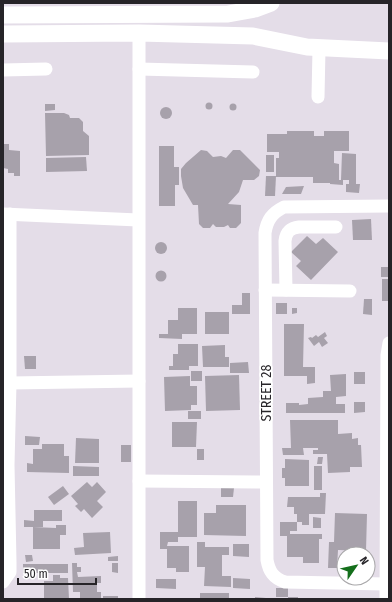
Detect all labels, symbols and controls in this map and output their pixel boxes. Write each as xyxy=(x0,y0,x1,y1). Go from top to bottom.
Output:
street label: STREET 28 xyxy=(258,365,275,421)
north arrow xyxy=(336,546,376,586)
text: N xyxy=(357,554,371,567)
scale bar xyxy=(18,560,96,586)
text: 50 m xyxy=(24,567,48,581)

